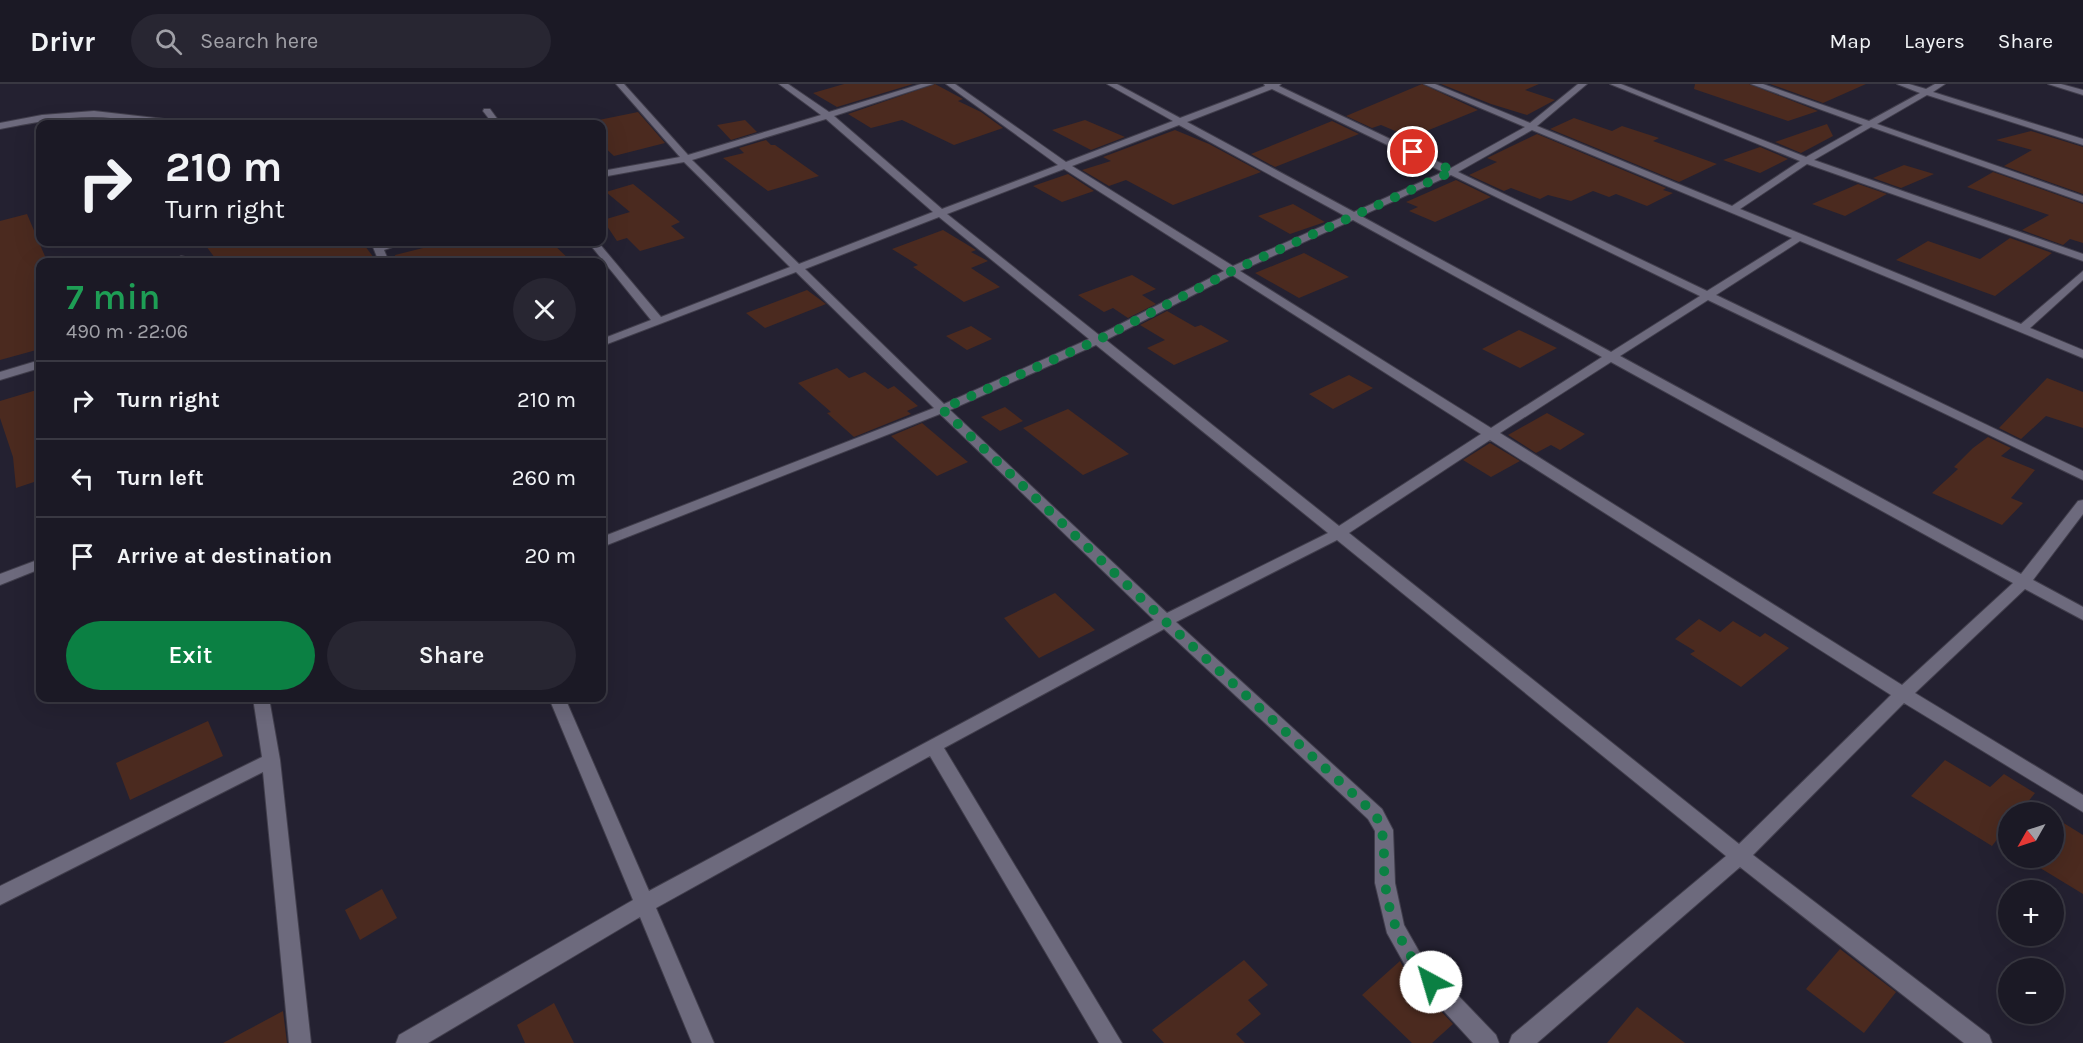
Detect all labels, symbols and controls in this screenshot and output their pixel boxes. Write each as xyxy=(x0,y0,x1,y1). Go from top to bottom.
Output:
search box xyxy=(131,14,551,68)
text: Drivr xyxy=(30,25,95,58)
icon: search xyxy=(152,25,185,58)
text: Search here xyxy=(200,28,318,54)
text: Map xyxy=(1829,29,1871,53)
text: Layers xyxy=(1904,29,1965,53)
text: Share xyxy=(1998,29,2053,53)
pin xyxy=(1387,126,1438,177)
icon: arrive xyxy=(1396,135,1429,168)
text: 210 m xyxy=(165,142,282,192)
icon: right xyxy=(66,144,144,222)
text: Turn right xyxy=(165,193,285,225)
text: 7 min xyxy=(66,276,160,318)
button: close xyxy=(513,278,576,341)
text: 490 m · 22:06 xyxy=(66,320,188,343)
icon: right xyxy=(66,384,99,417)
text: Turn right xyxy=(117,387,220,413)
text: 210 m xyxy=(517,387,576,413)
icon: left xyxy=(66,462,99,495)
text: Turn left xyxy=(117,465,204,491)
text: 260 m xyxy=(512,465,576,491)
icon: arrive xyxy=(66,540,99,573)
text: Arrive at destination xyxy=(117,543,332,569)
text: 20 m xyxy=(524,543,576,569)
button: Exit xyxy=(66,621,315,690)
button: Share xyxy=(327,621,576,690)
north arrow xyxy=(1998,802,2064,868)
map controls xyxy=(1998,802,2064,1024)
button: + xyxy=(1998,880,2064,946)
position arrow xyxy=(1399,950,1463,1014)
button: − xyxy=(1998,958,2064,1024)

